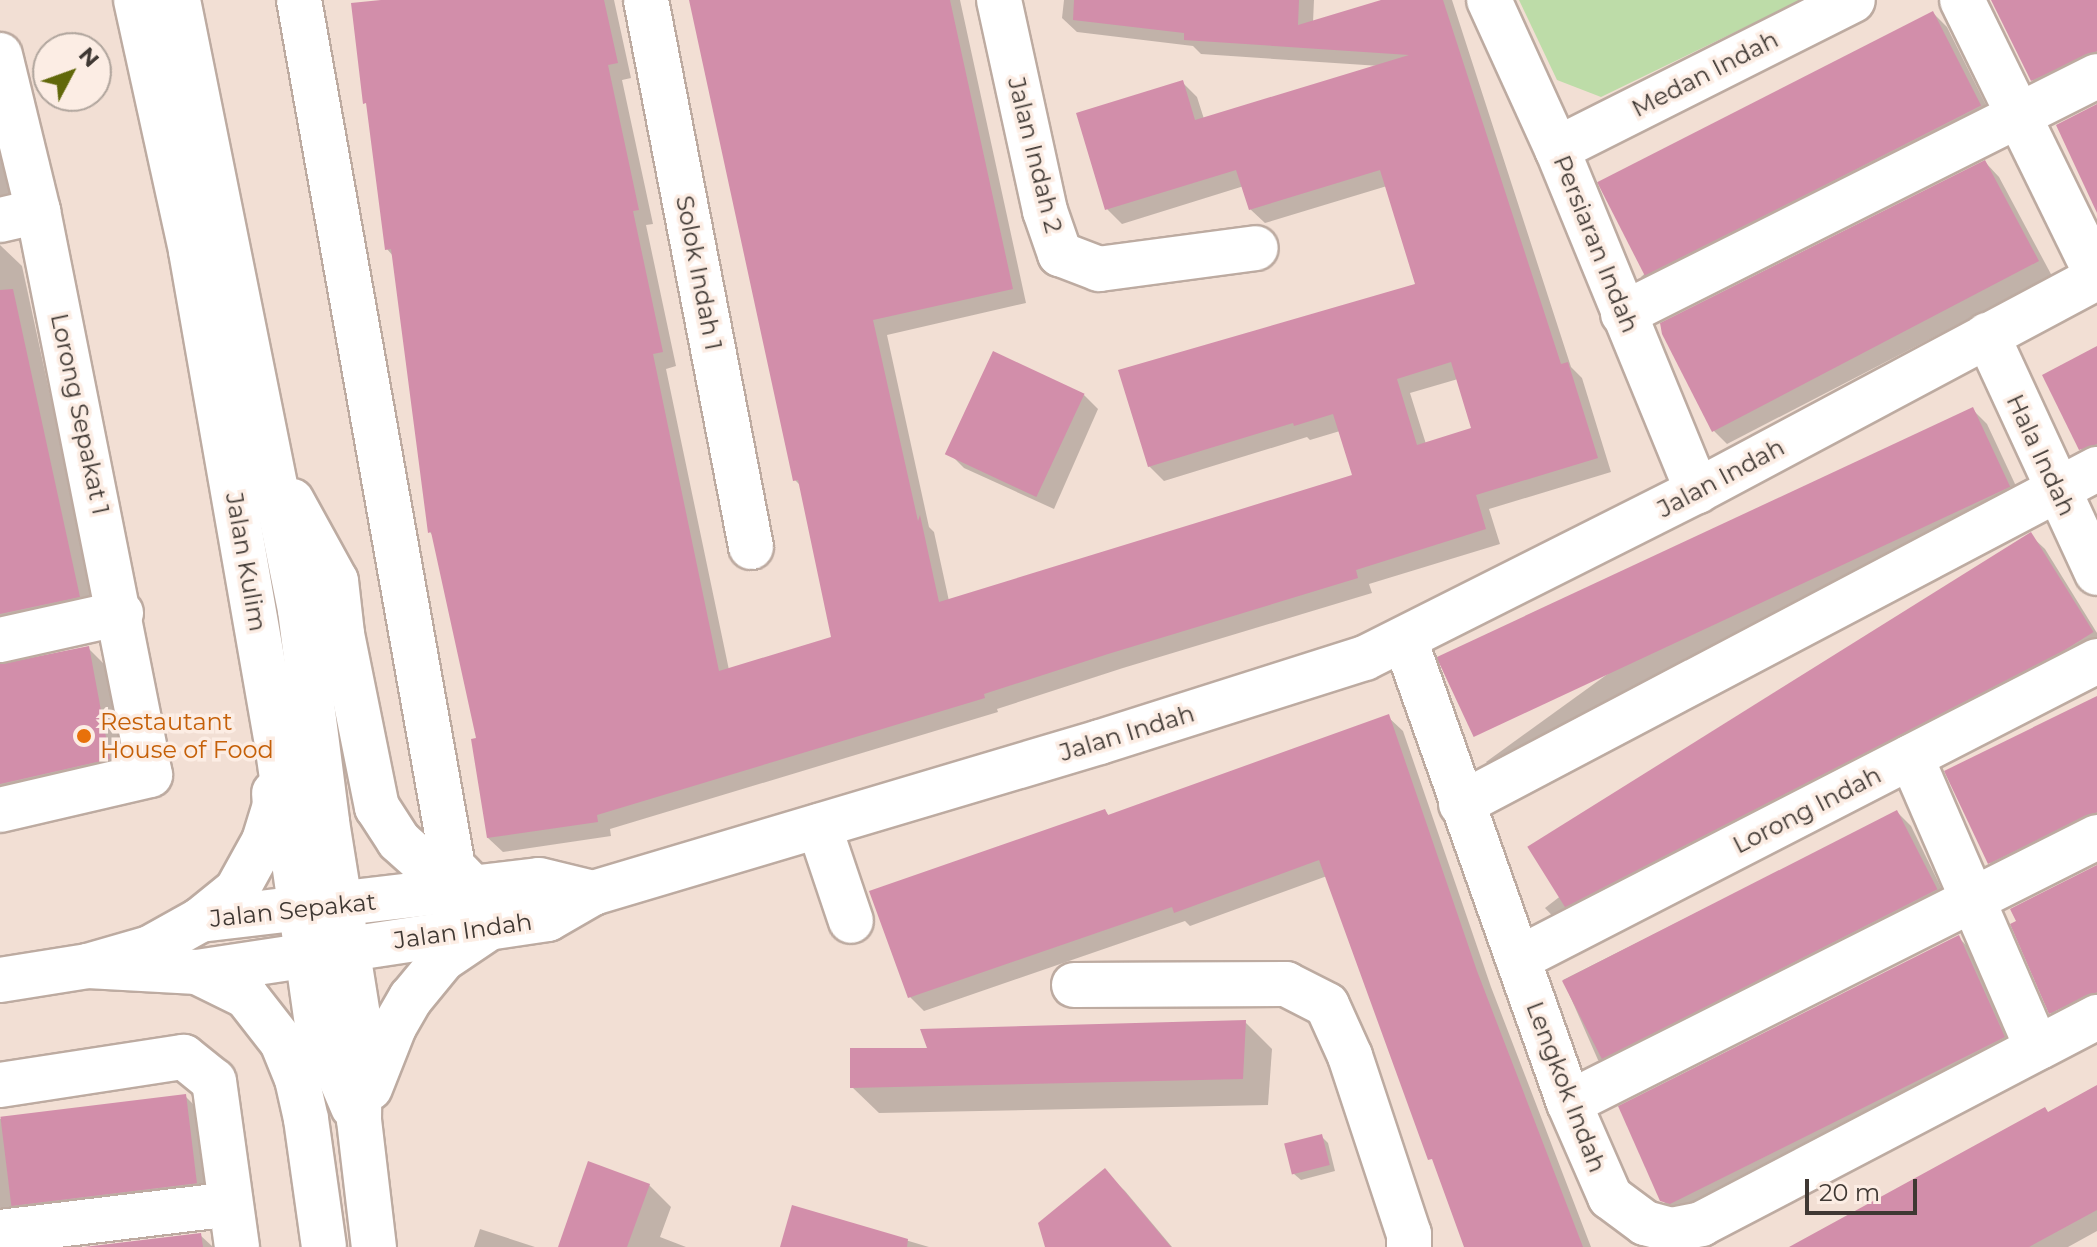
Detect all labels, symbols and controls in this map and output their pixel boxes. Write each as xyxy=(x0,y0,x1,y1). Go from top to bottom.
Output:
street label: Medan Indah xyxy=(1627,25,1783,123)
north arrow xyxy=(32,32,112,112)
text: N xyxy=(73,42,105,73)
street label: Jalan Indah 2 xyxy=(1002,74,1068,236)
street label: Persiaran Indah xyxy=(1547,151,1645,337)
street label: Solok Indah 1 xyxy=(670,193,728,353)
street label: Lorong Sepakat 1 xyxy=(45,311,115,517)
street label: Hala Indah xyxy=(2000,390,2082,520)
street label: Jalan Indah xyxy=(1653,433,1789,523)
street label: Jalan Kulim xyxy=(220,490,272,634)
street label: Jalan Indah xyxy=(1056,699,1198,767)
place label: Restautant House of Food xyxy=(100,708,274,764)
marker: Restautant House of Food xyxy=(75,727,93,745)
street label: Lorong Indah xyxy=(1728,760,1886,860)
street label: Jalan Sepakat xyxy=(208,887,378,933)
street label: Jalan Indah xyxy=(392,907,534,955)
street label: Lengkok Indah xyxy=(1520,997,1612,1177)
scale bar xyxy=(1809,1163,1921,1213)
text: 20 m xyxy=(1819,1178,1880,1207)

